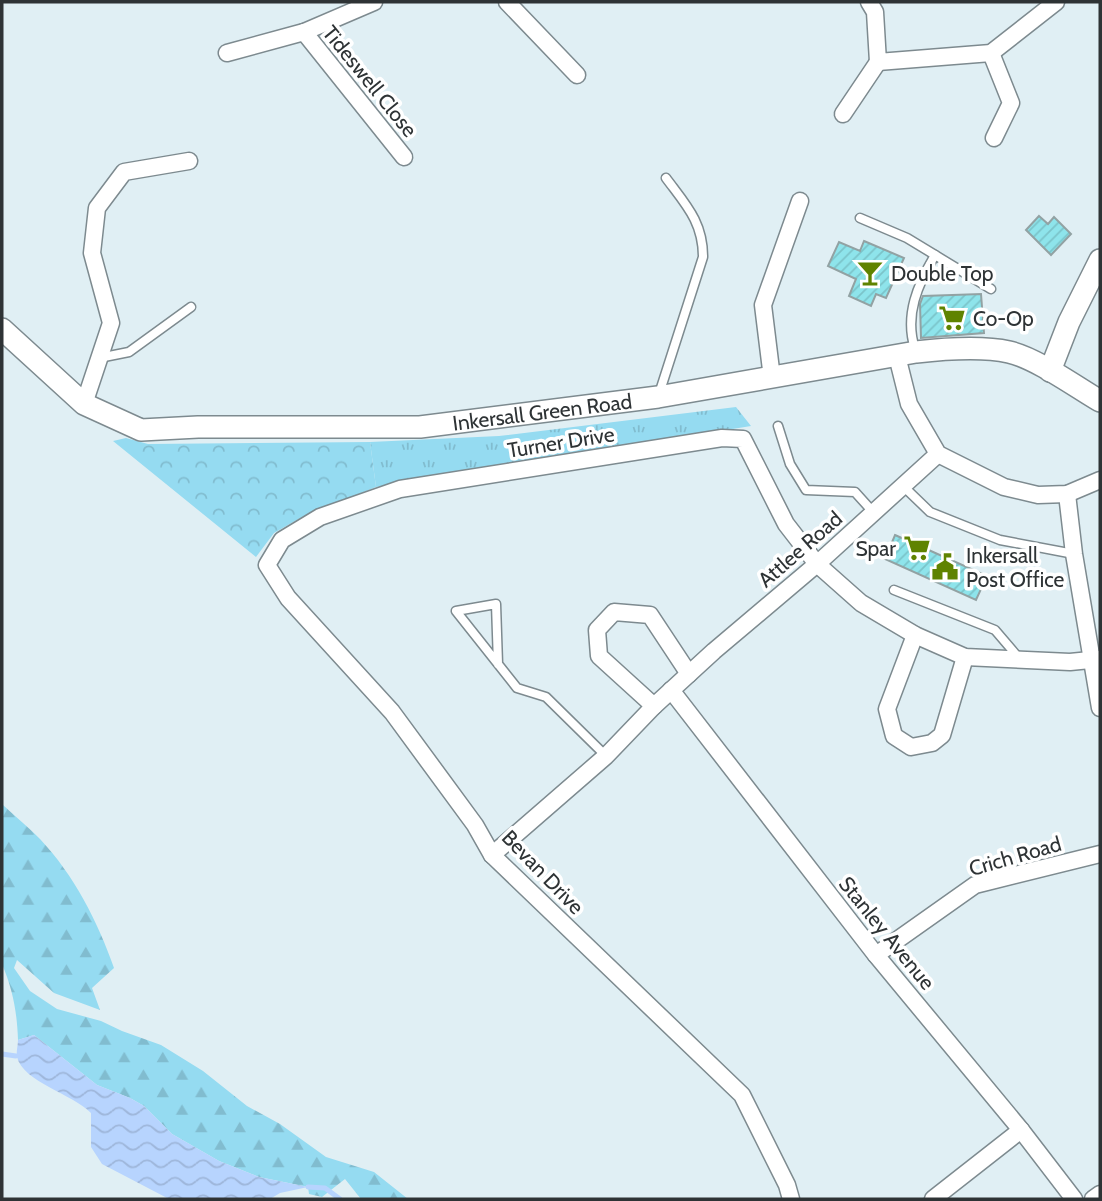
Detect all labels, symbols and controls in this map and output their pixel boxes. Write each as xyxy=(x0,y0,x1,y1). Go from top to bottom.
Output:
street label: Tideswell Close xyxy=(318,20,423,142)
bar icon: Double Top xyxy=(855,258,885,288)
place label: Double Top xyxy=(891,261,993,286)
supermarket icon: Co-Op xyxy=(937,303,967,333)
place label: Co-Op xyxy=(973,306,1034,331)
street label: Inkersall Green Road xyxy=(451,388,633,435)
street label: Turner Drive xyxy=(506,421,617,463)
street label: Attlee Road xyxy=(753,506,847,592)
supermarket icon: Spar xyxy=(902,533,932,563)
place label: Spar xyxy=(855,536,896,561)
place label: Inkersall Post Office xyxy=(966,543,1065,592)
public building icon: Inkersall Post Office xyxy=(930,552,960,582)
street label: Bevan Drive xyxy=(497,825,589,919)
street label: Crich Road xyxy=(966,831,1064,881)
street label: Stanley Avenue xyxy=(834,871,940,995)

